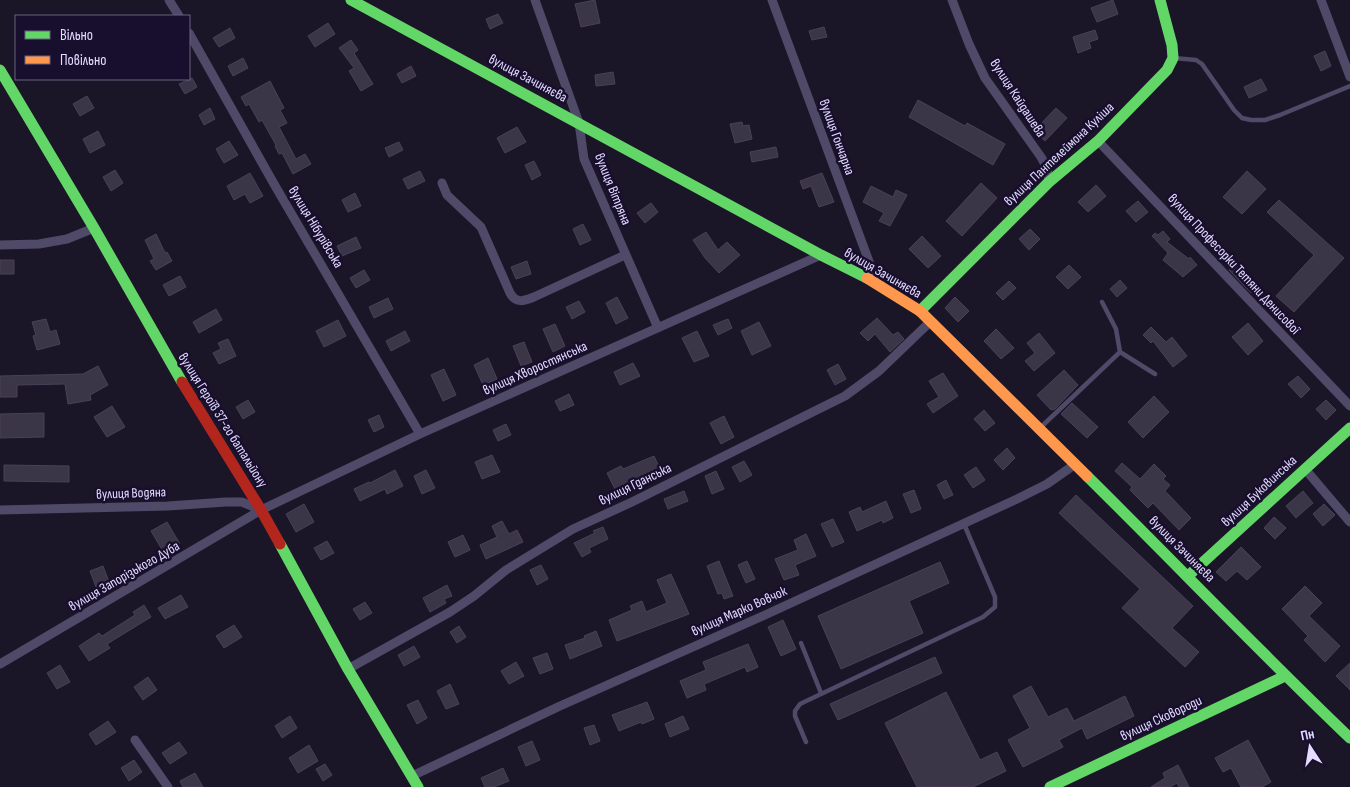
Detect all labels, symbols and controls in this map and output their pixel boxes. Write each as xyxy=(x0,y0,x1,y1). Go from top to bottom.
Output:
legend xyxy=(15,15,190,80)
text: Вільно xyxy=(60,26,93,45)
street label: вулиця Зачиняєва xyxy=(486,50,570,106)
text: Повільно xyxy=(60,51,106,70)
street label: вулиця Кайдашева xyxy=(986,56,1050,140)
street label: вулиця Гончарна xyxy=(815,97,859,177)
street label: вулиця Пантелеймона Куліша xyxy=(1000,99,1118,209)
street label: вулиця Вітряна xyxy=(591,151,635,227)
street label: вулиця Нібурівська xyxy=(285,183,347,271)
street label: вулиця Професорки Тетяни Денисової xyxy=(1164,190,1304,338)
street label: вулиця Зачиняєва xyxy=(841,244,925,302)
street label: вулиця Хворостянська xyxy=(480,337,590,399)
street label: вулиця Героїв 37-го батальйону xyxy=(175,350,272,491)
street label: вулиця Буковинська xyxy=(1218,452,1300,530)
street label: вулиця Гданська xyxy=(596,459,674,509)
street label: вулиця Водяна xyxy=(96,483,166,503)
street label: вулиця Зачиняєва xyxy=(1145,512,1219,586)
street label: вулиця Запорізького Дуба xyxy=(66,537,182,615)
street label: вулиця Марко Вовчок xyxy=(689,582,790,640)
street label: вулиця Сковороди xyxy=(1117,692,1205,744)
north arrow xyxy=(1285,722,1335,772)
text: Пн xyxy=(1299,725,1316,744)

